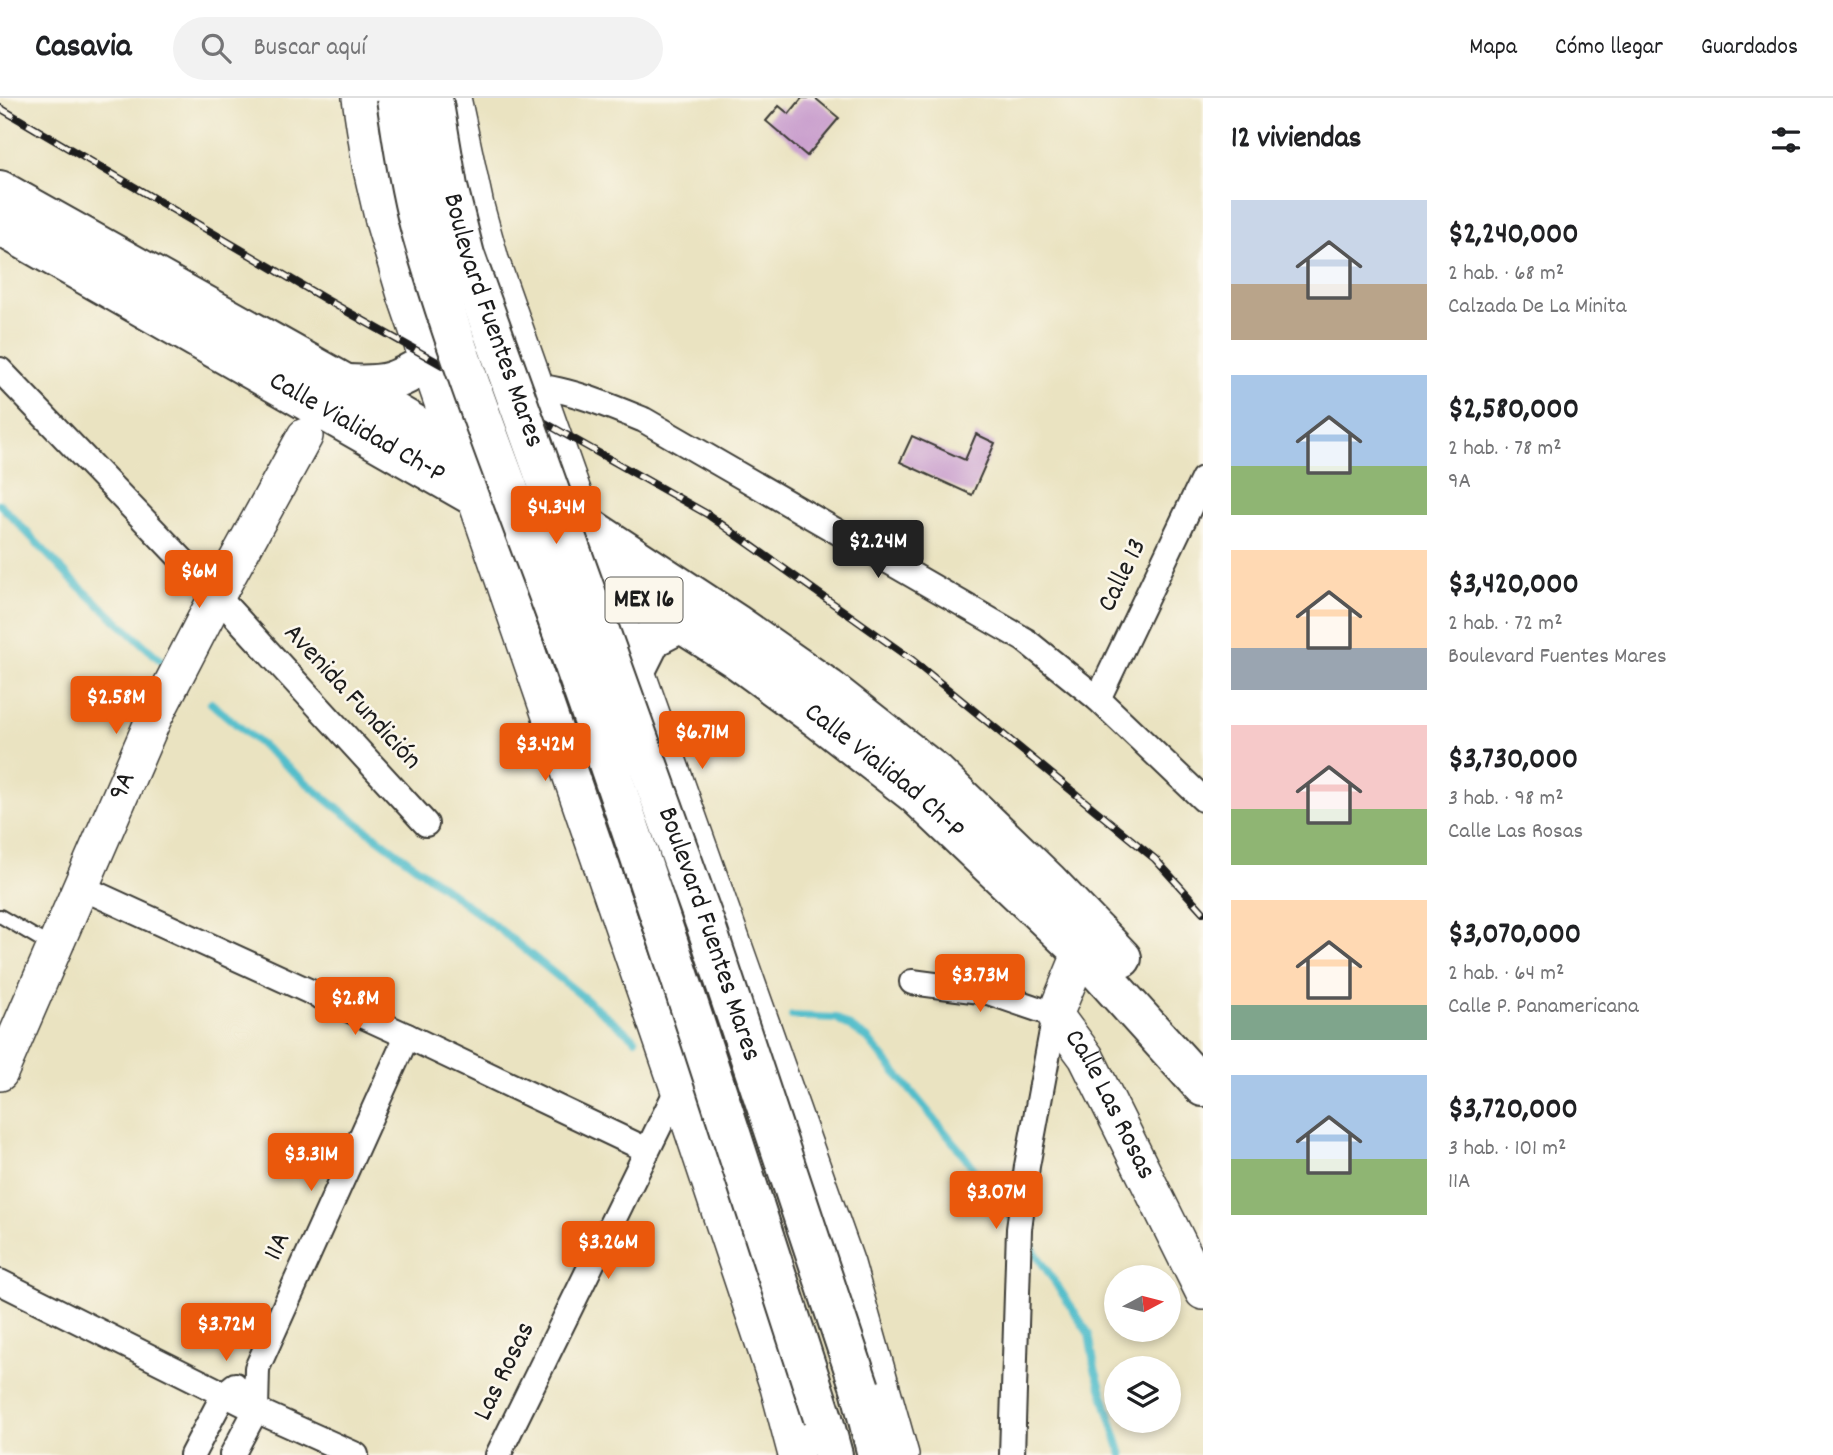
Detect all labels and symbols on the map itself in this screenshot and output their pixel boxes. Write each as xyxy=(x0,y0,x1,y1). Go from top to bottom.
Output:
street label: Boulevard Fuentes Mares xyxy=(430,189,553,454)
street label: Calle Vialidad Ch-P xyxy=(260,363,452,495)
pin: $4.34M xyxy=(499,486,613,546)
pin: $2.24M xyxy=(821,520,935,580)
street label: Calle 13 xyxy=(1089,532,1159,620)
pin: $6M xyxy=(165,550,233,610)
road number: MEX 16 xyxy=(606,578,682,622)
street label: Avenida Fundición xyxy=(272,616,430,780)
pin: $2.58M xyxy=(59,676,173,736)
street label: Calle Vialidad Ch-P xyxy=(795,694,973,850)
pin: $6.71M xyxy=(645,712,759,771)
pin: $3.42M xyxy=(488,724,602,783)
street label: 9A xyxy=(100,766,148,808)
street label: Boulevard Fuentes Mares xyxy=(645,802,770,1067)
pin: $3.73M xyxy=(923,954,1037,1014)
pin: $2.8M xyxy=(306,978,404,1037)
street label: Calle Las Rosas xyxy=(1053,1022,1164,1187)
pin: $3.31M xyxy=(254,1134,368,1193)
pin: $3.07M xyxy=(939,1172,1053,1231)
pin: $3.26M xyxy=(551,1222,665,1281)
street label: 11A xyxy=(255,1226,303,1268)
north arrow xyxy=(1104,1265,1181,1342)
pin: $3.72M xyxy=(169,1304,283,1363)
street label: Las Rosas xyxy=(465,1316,547,1428)

